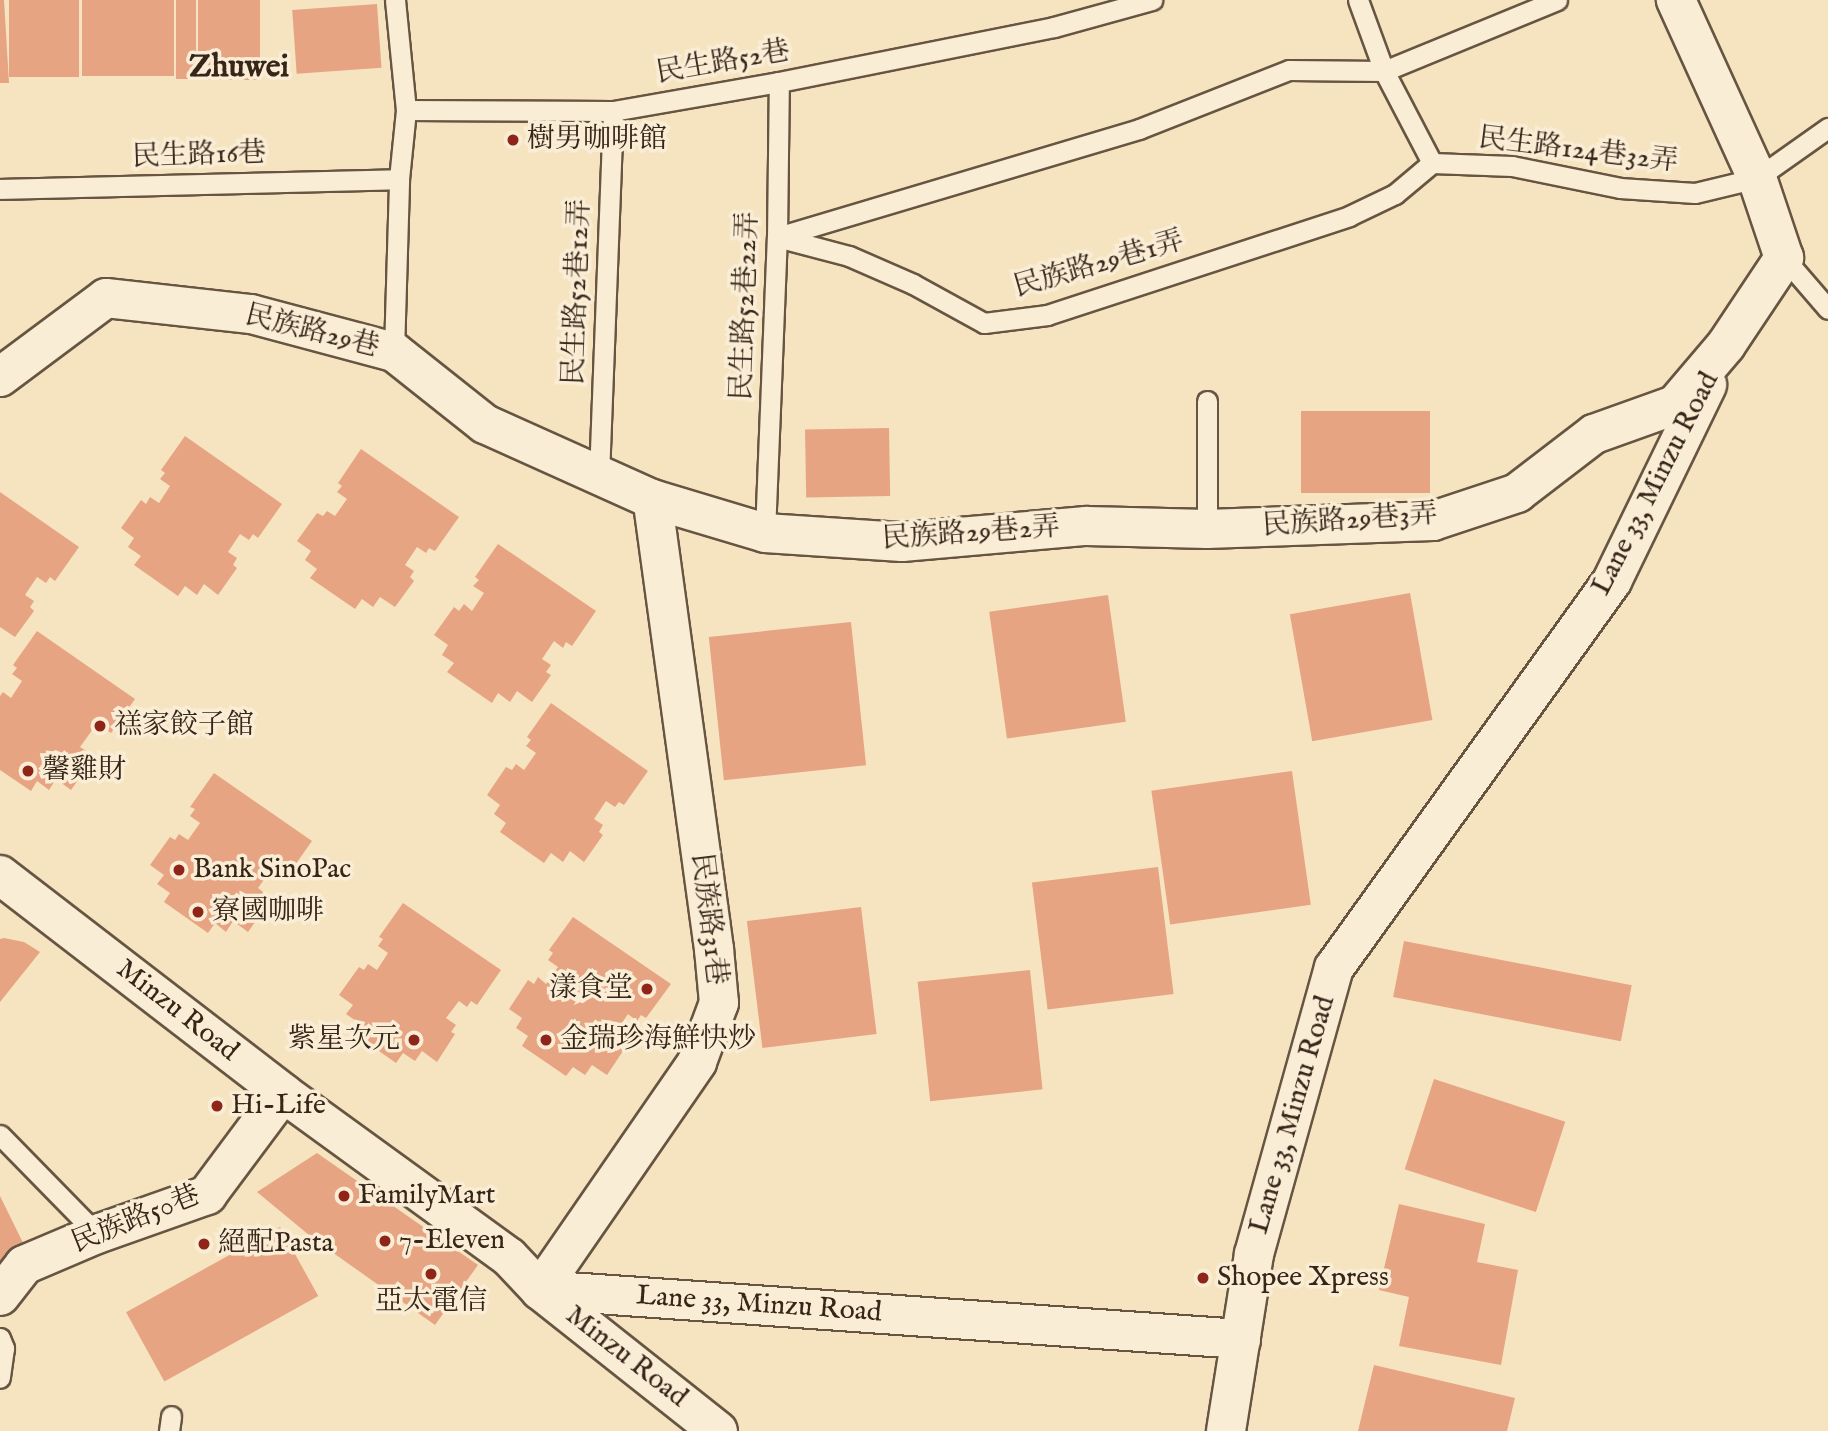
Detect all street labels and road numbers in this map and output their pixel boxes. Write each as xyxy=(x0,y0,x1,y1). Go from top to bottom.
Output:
street label: 民生路52巷 xyxy=(654,35,792,91)
street label: 民生路124巷32弄 xyxy=(1476,122,1680,180)
street label: 民生路16巷 xyxy=(131,137,267,175)
street label: 民生路52巷12弄 xyxy=(558,198,598,386)
street label: 民生路52巷22弄 xyxy=(726,211,766,401)
street label: 民族路29巷1弄 xyxy=(1010,225,1188,305)
street label: 民族路29巷 xyxy=(241,299,383,365)
street label: Lane 33, Minzu Road xyxy=(1585,367,1727,601)
street label: 民族路29巷3弄 xyxy=(1261,498,1439,544)
street label: 民族路29巷2弄 xyxy=(881,511,1061,557)
street label: 民族路31巷 xyxy=(683,851,733,987)
street label: Minzu Road xyxy=(109,953,245,1069)
street label: Lane 33, Minzu Road xyxy=(1243,992,1343,1238)
street label: 民族路50巷 xyxy=(67,1179,205,1261)
street label: Lane 33, Minzu Road xyxy=(635,1280,883,1330)
street label: Minzu Road xyxy=(558,1299,694,1415)

